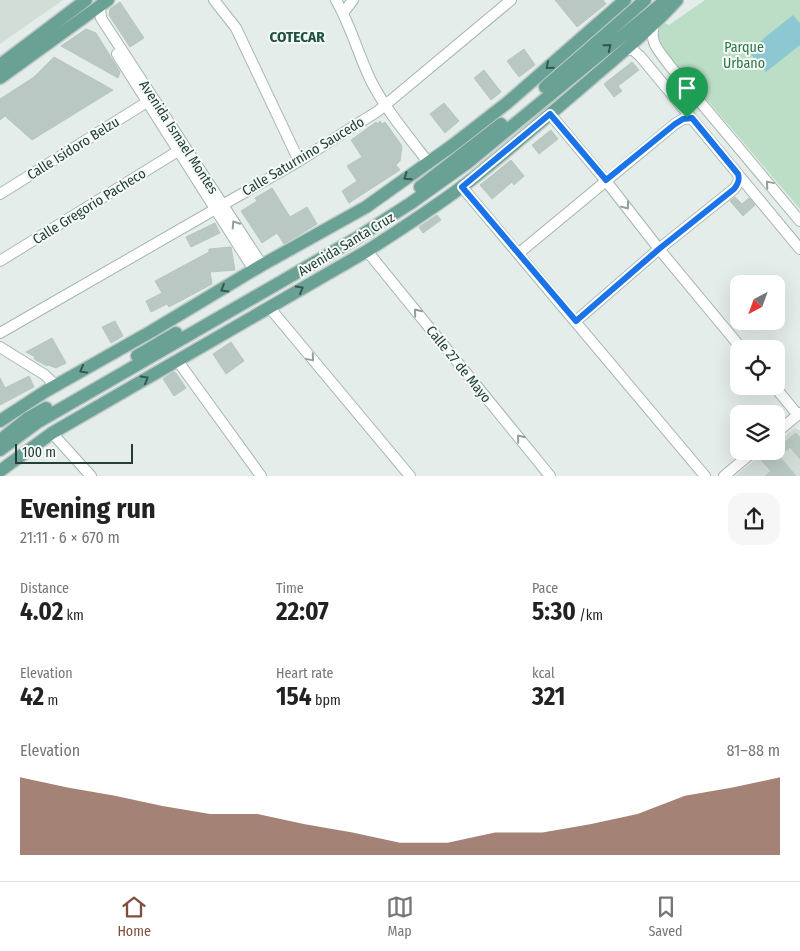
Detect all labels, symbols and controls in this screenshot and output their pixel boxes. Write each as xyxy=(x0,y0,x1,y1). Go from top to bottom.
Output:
district label: COTECAR xyxy=(269,28,325,46)
park label: Parque Urbano xyxy=(723,39,765,72)
one-way arrow xyxy=(602,44,611,52)
one-way arrow xyxy=(545,61,554,70)
pin xyxy=(666,67,708,118)
icon: arrive xyxy=(673,74,701,102)
street label: Avenida Ismael Montes xyxy=(135,77,222,197)
street label: Calle Isidoro Belzu xyxy=(24,113,123,184)
street label: Calle Saturnino Saucedo xyxy=(239,113,367,200)
street label: Calle Gregorio Pacheco xyxy=(30,165,149,248)
one-way arrow xyxy=(403,171,413,180)
one-way arrow xyxy=(765,180,774,189)
one-way arrow xyxy=(620,200,628,209)
street label: Avenida Santa Cruz xyxy=(295,209,398,280)
one-way arrow xyxy=(232,221,242,230)
north arrow xyxy=(730,275,785,330)
map controls xyxy=(730,275,785,460)
one-way arrow xyxy=(220,282,229,292)
one-way arrow xyxy=(295,285,304,295)
one-way arrow xyxy=(413,309,422,318)
street label: Calle 27 de Mayo xyxy=(422,322,495,406)
button: locate xyxy=(730,340,785,395)
one-way arrow xyxy=(306,352,315,361)
one-way arrow xyxy=(79,364,88,374)
one-way arrow xyxy=(139,376,148,386)
button: layers xyxy=(730,405,785,460)
one-way arrow xyxy=(517,435,525,444)
scale bar xyxy=(15,441,132,464)
text: 100 m xyxy=(22,444,56,461)
text: Evening run xyxy=(20,492,156,525)
button: share xyxy=(728,493,780,545)
text: 21:11 · 6 × 670 m xyxy=(20,528,120,547)
text: Distance xyxy=(20,580,69,597)
text: Time xyxy=(276,580,304,597)
text: Pace xyxy=(532,580,558,597)
text: 4.02 xyxy=(20,597,63,627)
text: 22:07 xyxy=(276,597,329,627)
text: 5:30 xyxy=(532,597,576,627)
text: km xyxy=(63,607,84,624)
text: /km xyxy=(576,607,603,624)
text: Elevation xyxy=(20,665,73,682)
text: Heart rate xyxy=(276,665,333,682)
text: kcal xyxy=(532,665,555,682)
text: 42 xyxy=(20,682,44,712)
text: 154 xyxy=(276,682,312,712)
text: 321 xyxy=(532,682,565,712)
text: m xyxy=(44,692,58,709)
text: bpm xyxy=(312,692,341,709)
text: Elevation xyxy=(20,741,80,760)
text: 81–88 m xyxy=(727,741,780,760)
tab: Home xyxy=(117,893,151,940)
tab: Map xyxy=(386,893,414,940)
tab: Saved xyxy=(648,893,683,940)

